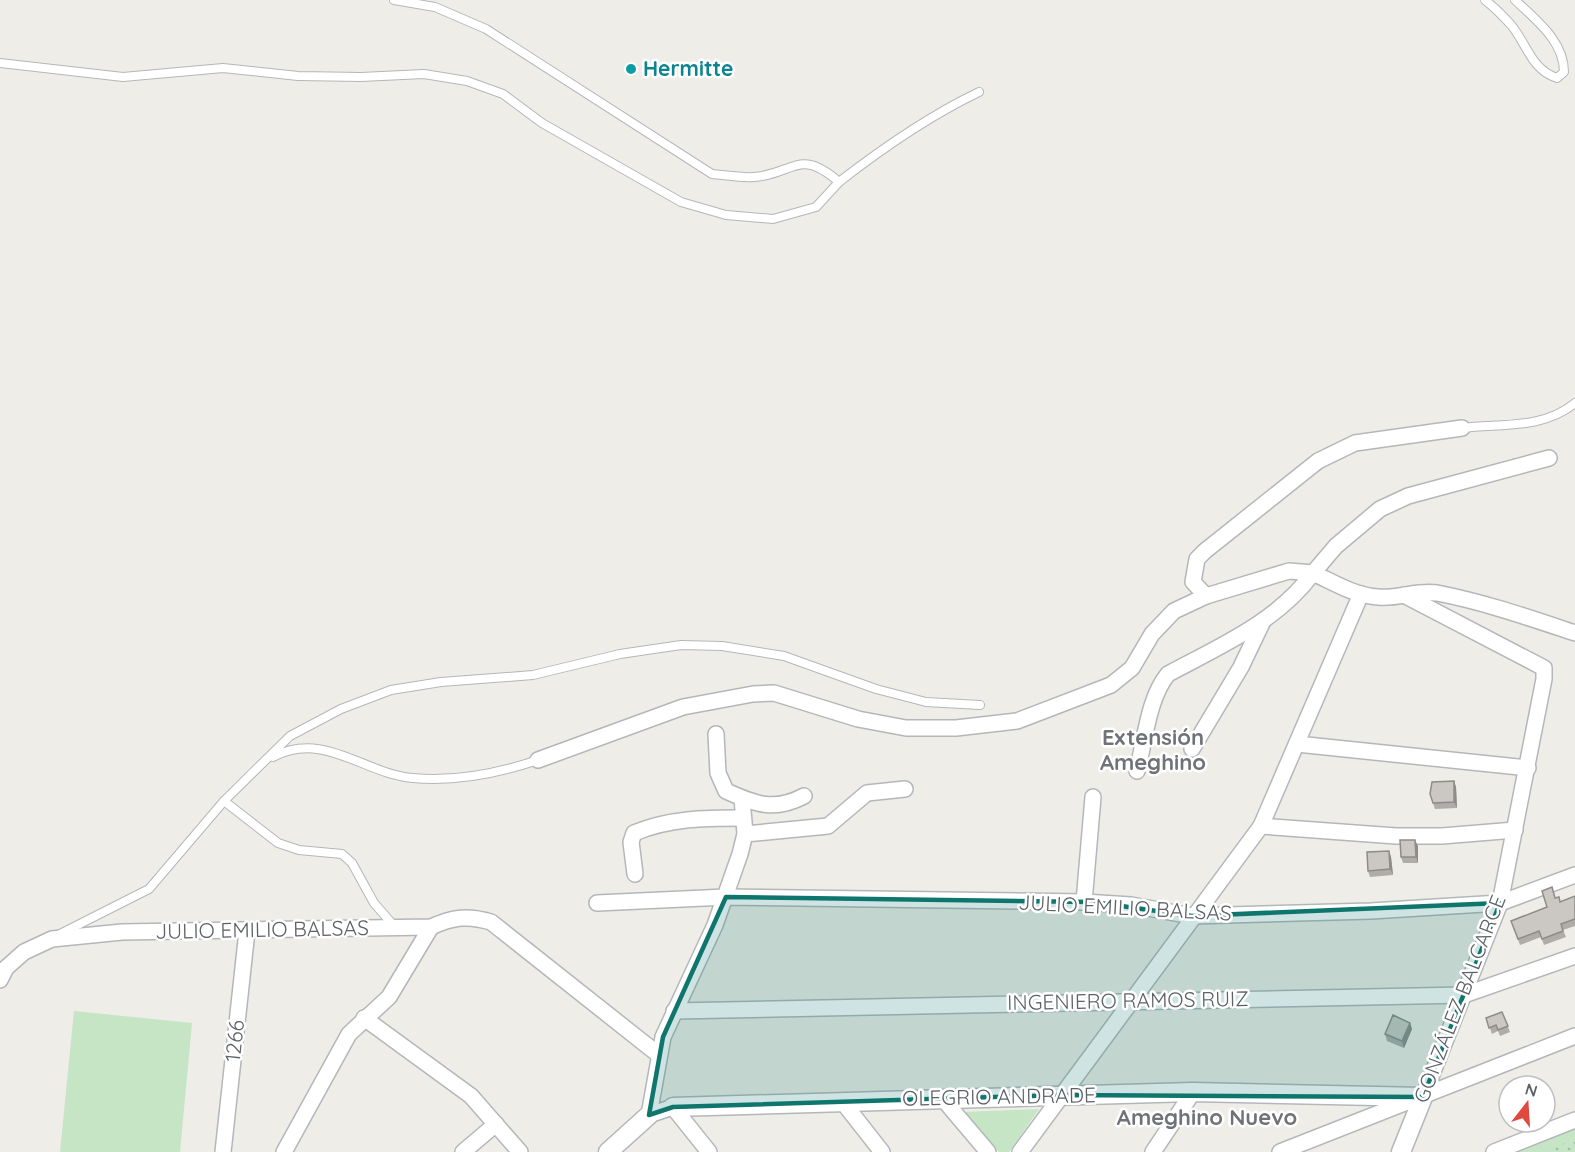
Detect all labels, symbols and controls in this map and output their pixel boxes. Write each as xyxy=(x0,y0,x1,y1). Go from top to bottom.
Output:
place label: Hermitte xyxy=(643,55,733,81)
marker: Hermitte xyxy=(624,62,638,76)
district label: Extensión Ameghino xyxy=(1100,723,1206,776)
street label: JULIO EMILIO BALSAS xyxy=(1018,888,1232,926)
street label: GONZÁLEZ BALCARCE xyxy=(1407,891,1511,1106)
street label: JULIO EMILIO BALSAS xyxy=(155,914,369,944)
street label: INGENIERO RAMOS RUIZ xyxy=(1007,985,1249,1015)
street label: 1266 xyxy=(219,1019,249,1063)
north arrow xyxy=(1497,1074,1557,1134)
text: N xyxy=(1523,1078,1540,1101)
street label: OLEGRIO ANDRADE xyxy=(902,1081,1096,1111)
district label: Ameghino Nuevo xyxy=(1117,1103,1297,1131)

